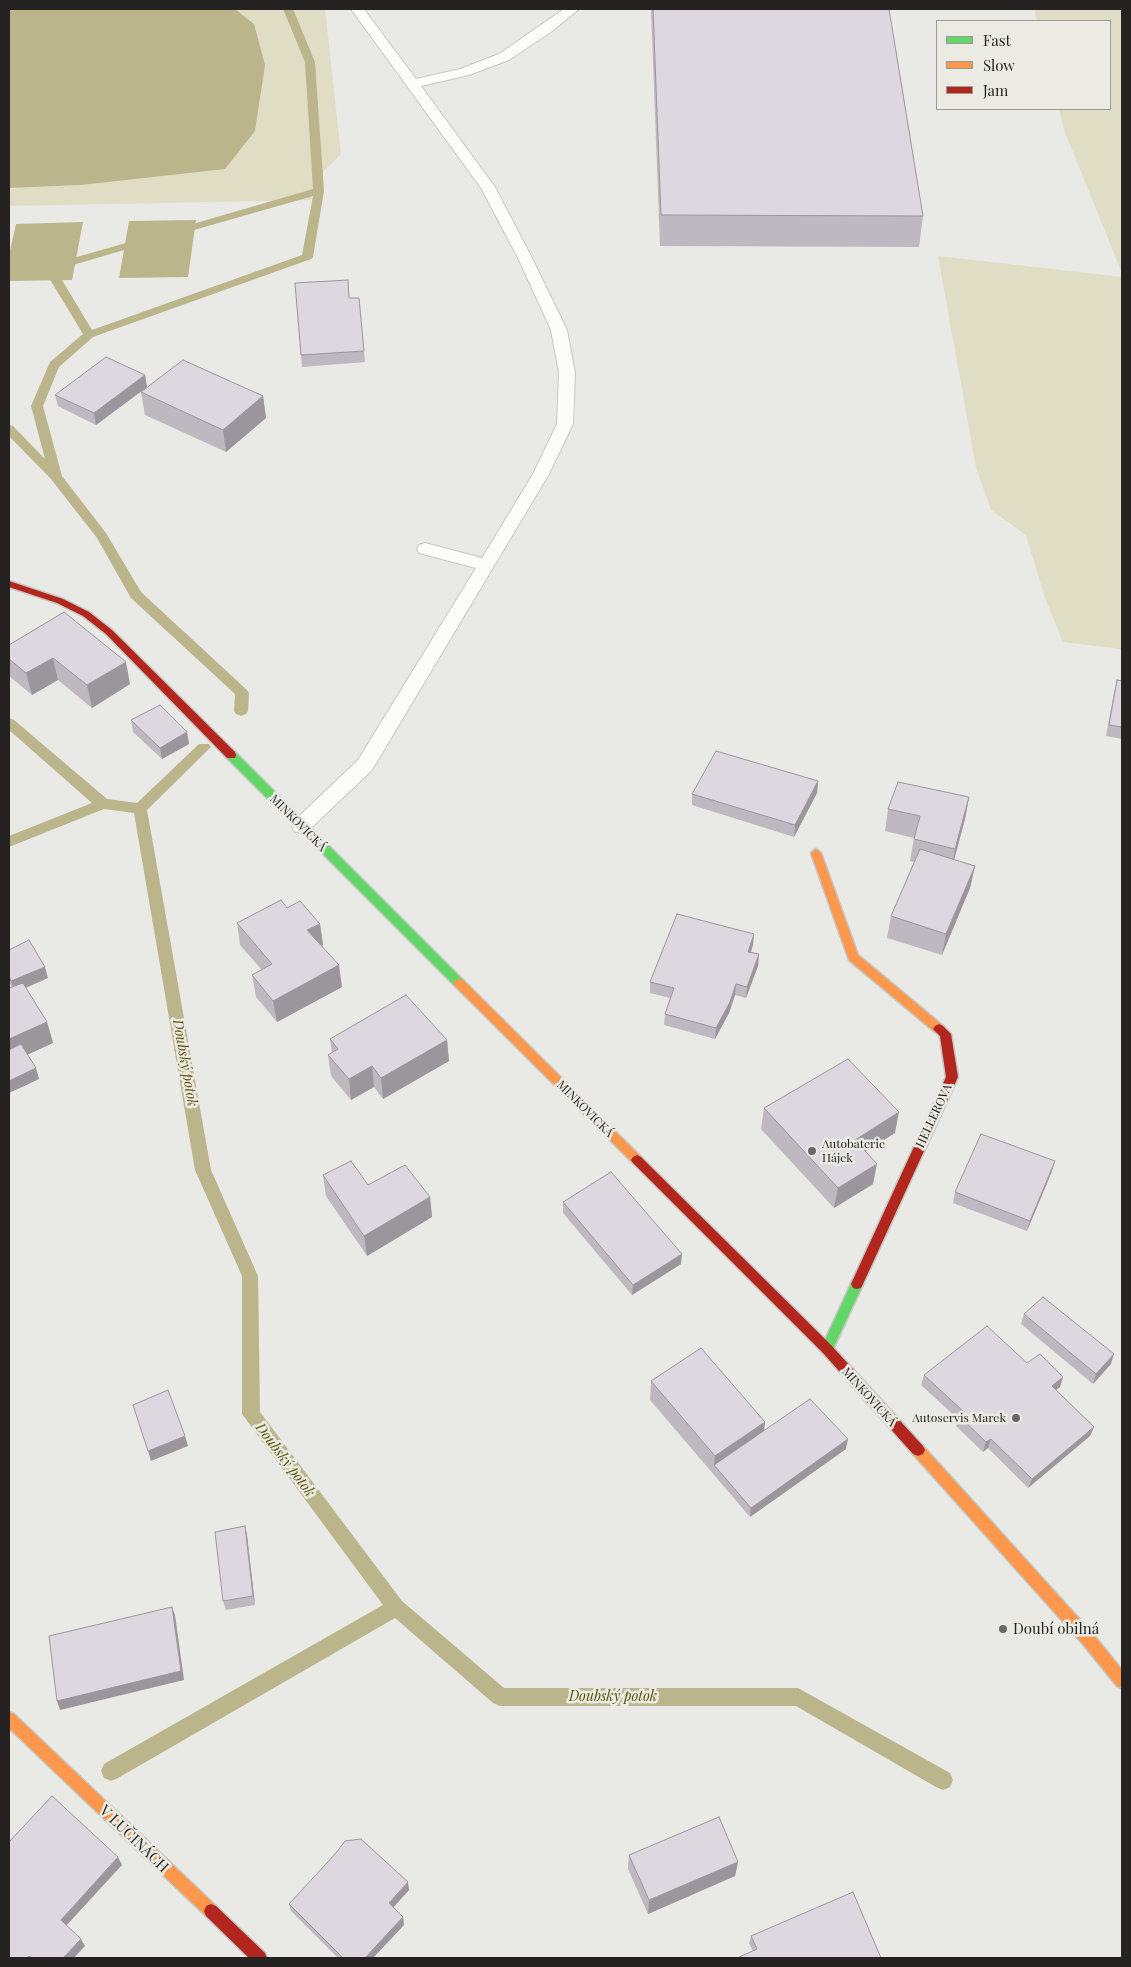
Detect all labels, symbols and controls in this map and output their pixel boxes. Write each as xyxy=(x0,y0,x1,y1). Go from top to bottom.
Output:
legend xyxy=(936,20,1111,110)
text: Fast xyxy=(983,30,1011,50)
text: Slow xyxy=(983,55,1015,75)
text: Jam xyxy=(983,80,1008,100)
street label: MINKOVICKÁ xyxy=(267,792,329,854)
water label: Doubský potok xyxy=(169,1018,201,1108)
street label: MINKOVICKÁ xyxy=(554,1078,616,1140)
street label: HELLEROVA xyxy=(913,1082,955,1150)
place label: Autobaterie Hájek xyxy=(822,1137,885,1165)
marker: Autobaterie Hájek xyxy=(806,1145,818,1157)
street label: MINKOVICKÁ xyxy=(839,1365,899,1429)
place label: Autoservis Marek xyxy=(912,1411,1006,1425)
marker: Autoservis Marek xyxy=(1010,1412,1022,1424)
water label: Doubský potok xyxy=(252,1420,318,1500)
place label: Doubí obilná xyxy=(1013,1620,1099,1638)
marker: Doubí obilná xyxy=(997,1623,1009,1635)
water label: Doubský potok xyxy=(569,1689,657,1705)
street label: V LUČINÁCH xyxy=(96,1802,172,1876)

